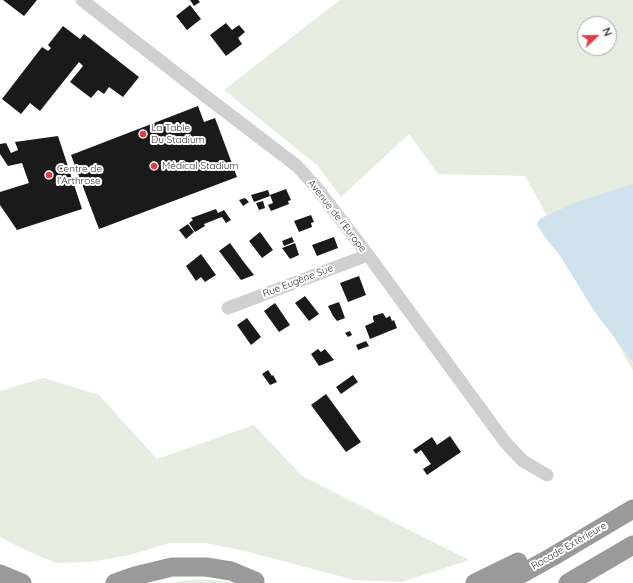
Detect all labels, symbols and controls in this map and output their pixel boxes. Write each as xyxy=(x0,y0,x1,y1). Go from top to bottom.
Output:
north arrow xyxy=(577,16,617,56)
text: N xyxy=(599,26,615,38)
place label: La Table Du Stadium xyxy=(151,122,205,146)
marker: La Table Du Stadium xyxy=(138,129,148,139)
place label: Médical Stadium xyxy=(162,160,238,172)
marker: Médical Stadium xyxy=(149,161,159,171)
place label: Centre de l'Arthrose xyxy=(57,163,102,186)
marker: Centre de l'Arthrose xyxy=(44,170,54,180)
street label: Avenue de l'Europe xyxy=(305,178,369,254)
street label: Rue Eugène Sue xyxy=(261,262,335,300)
street label: Rocade Extérieure xyxy=(529,520,609,572)

